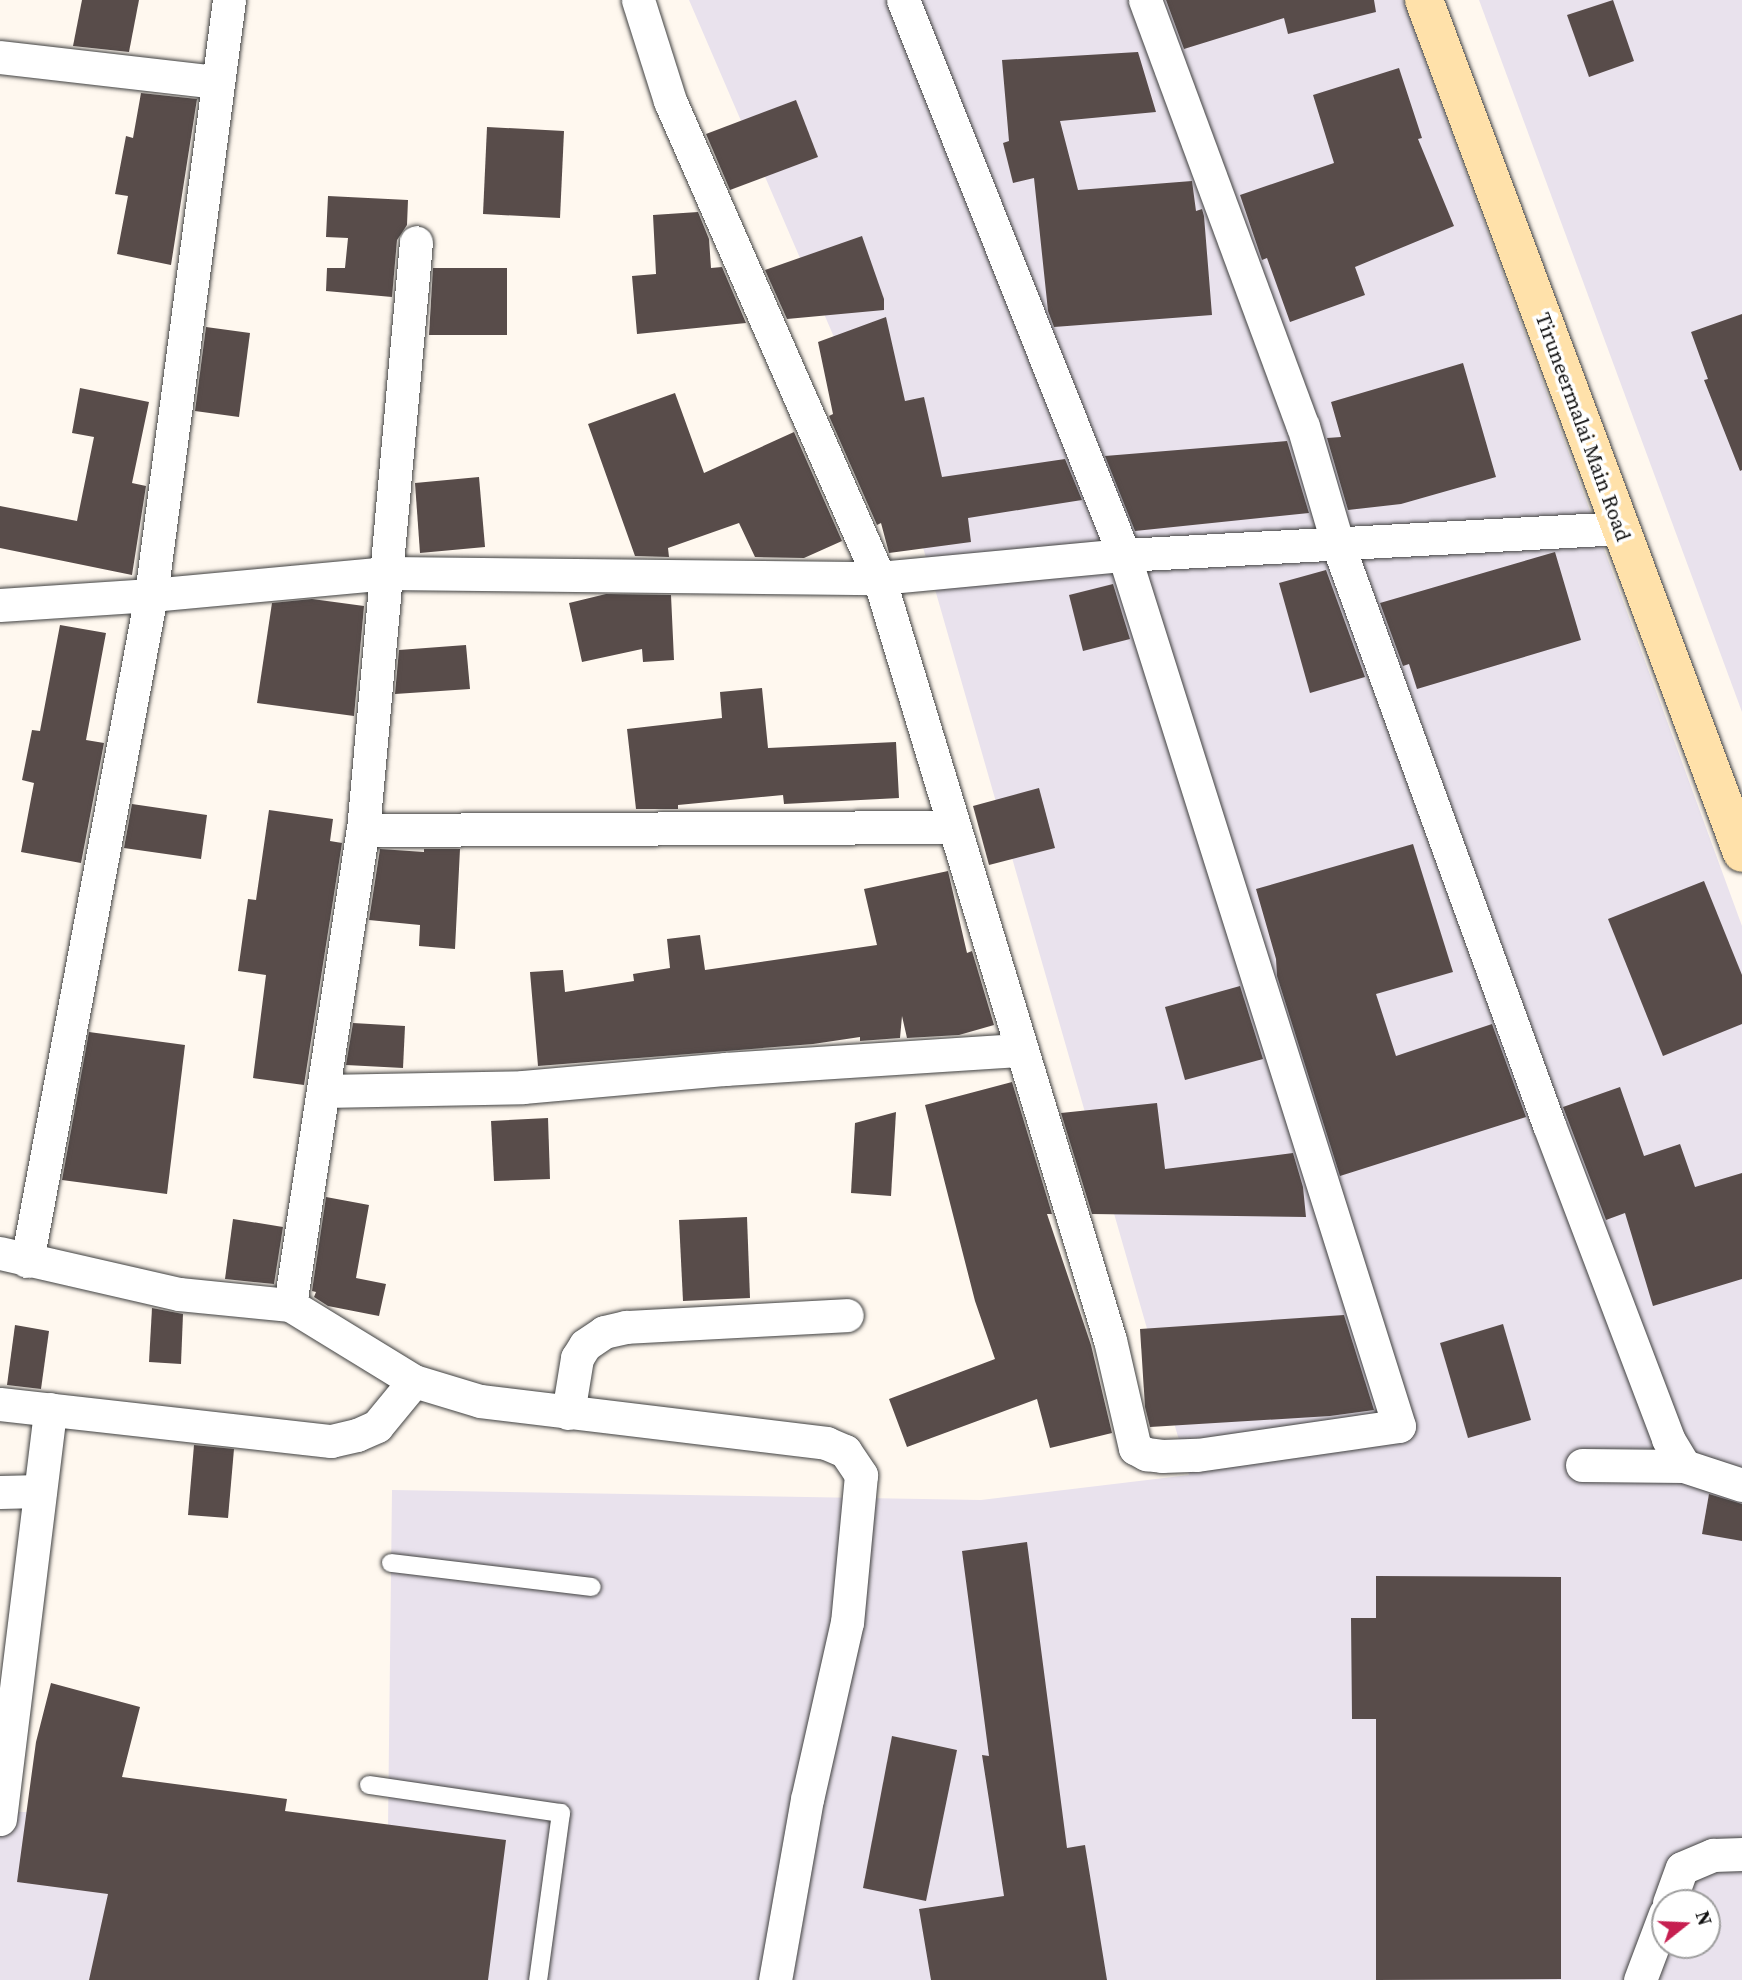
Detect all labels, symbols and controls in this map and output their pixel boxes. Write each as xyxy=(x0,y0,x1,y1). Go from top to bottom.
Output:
street label: Tiruneermalai Main Road xyxy=(1530,309,1636,545)
north arrow xyxy=(1651,1889,1721,1959)
text: N xyxy=(1690,1908,1719,1929)

